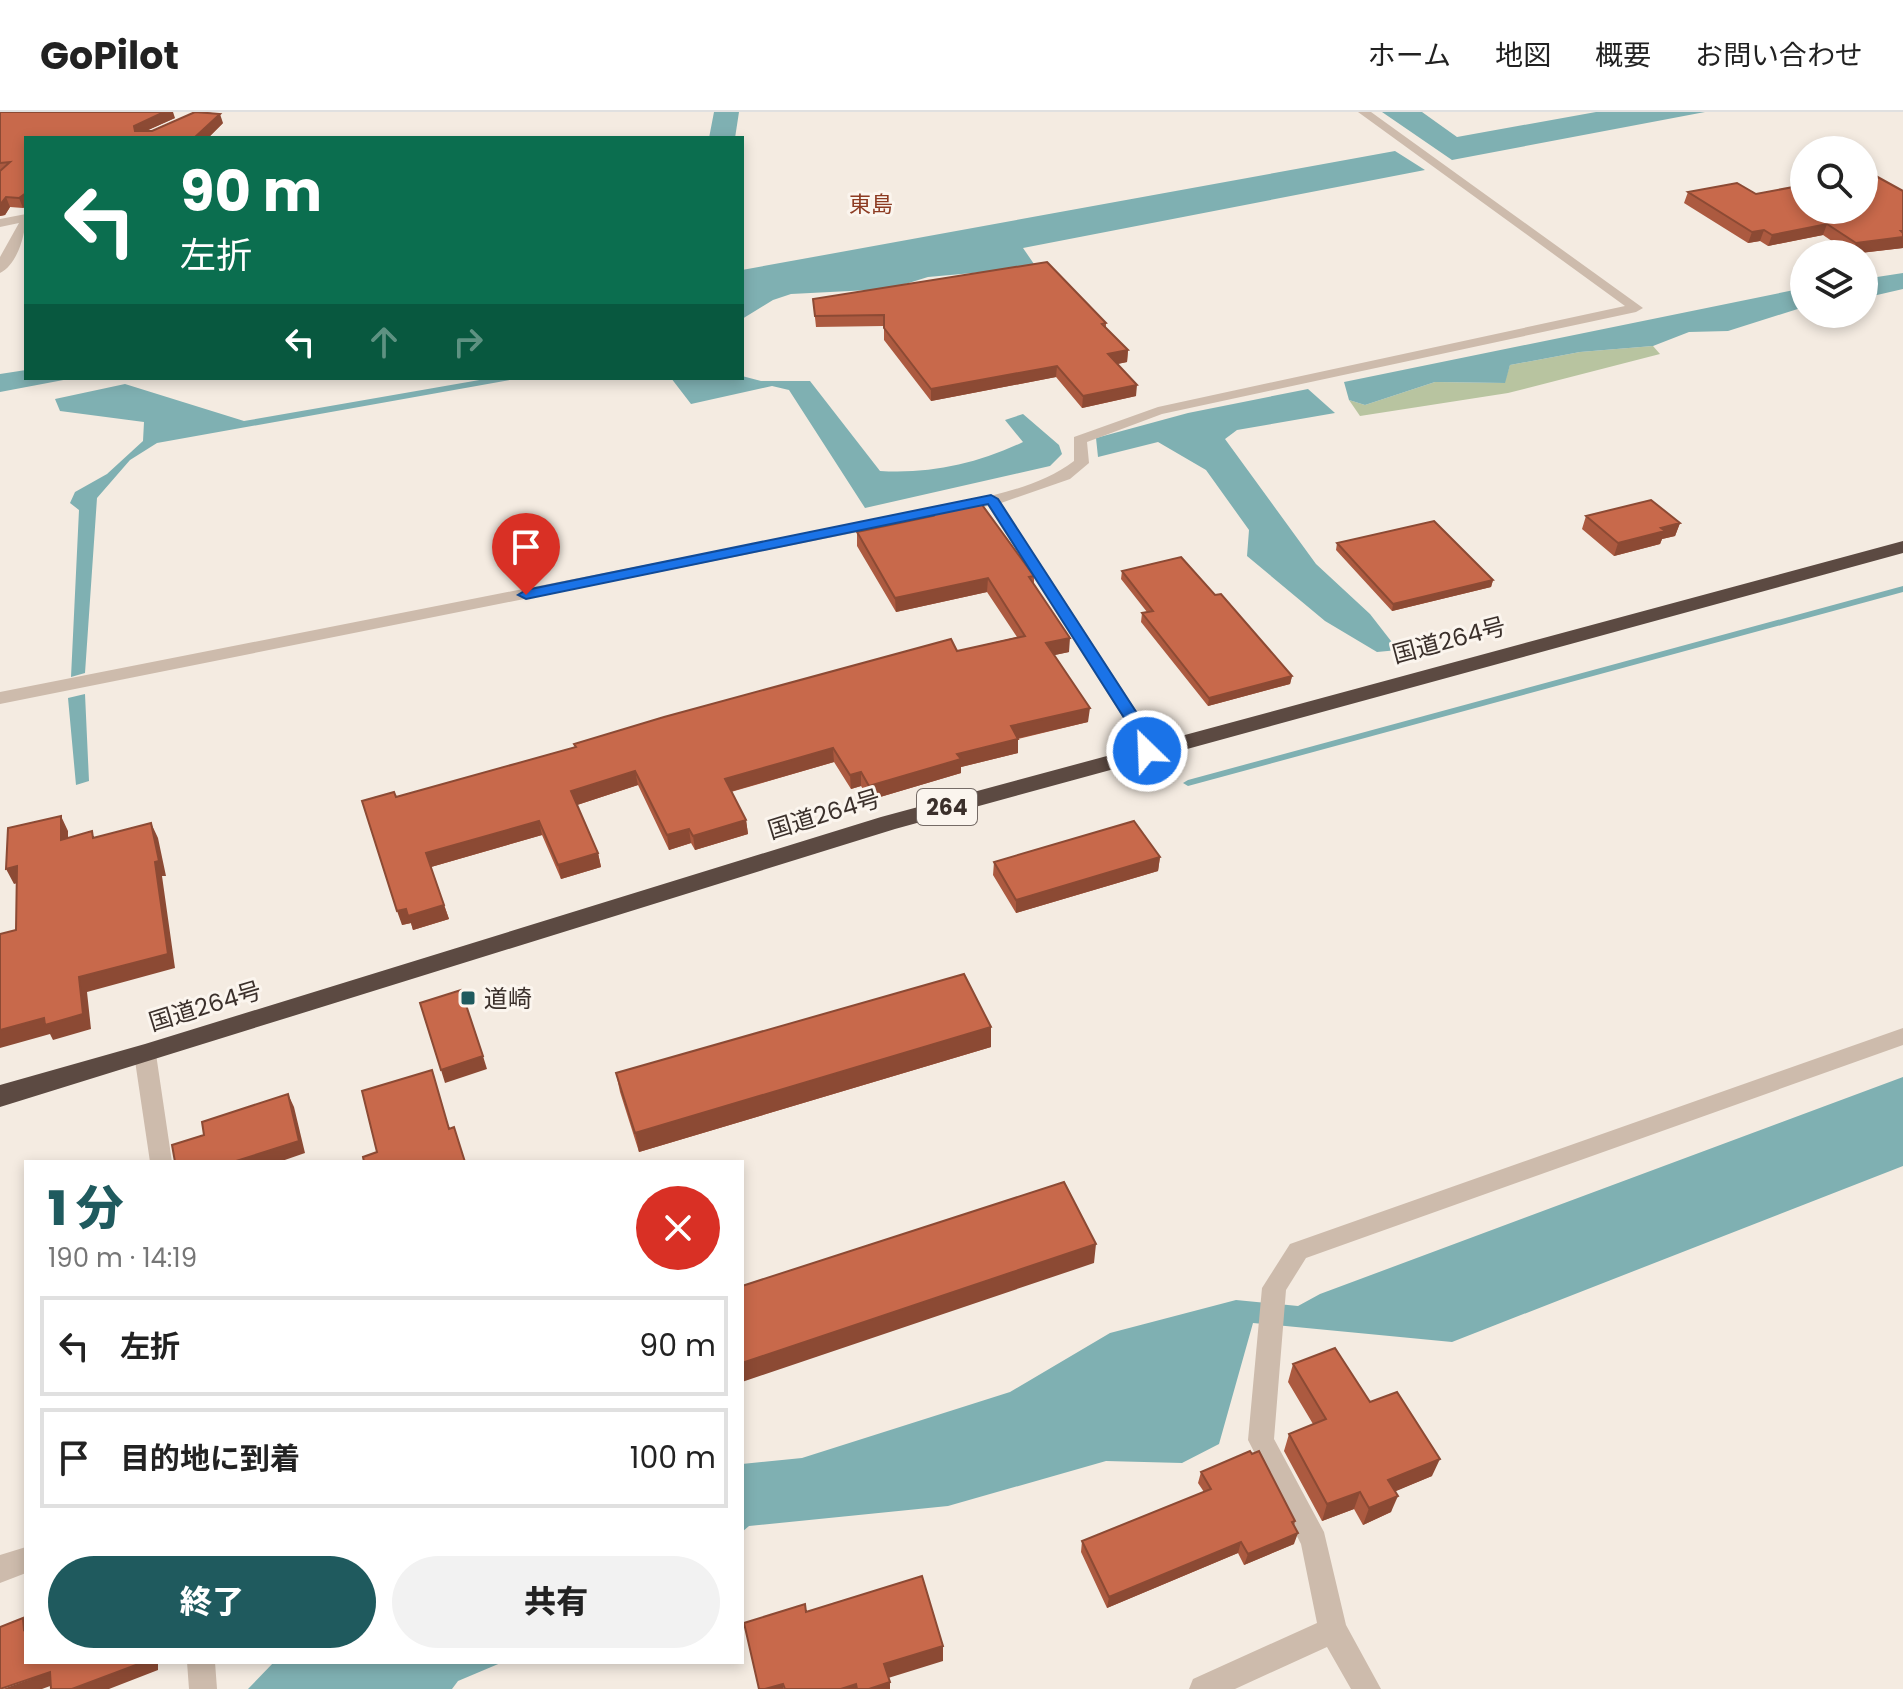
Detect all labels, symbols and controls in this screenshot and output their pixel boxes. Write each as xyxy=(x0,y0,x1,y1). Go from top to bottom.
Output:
text: GoPilot xyxy=(40,29,179,82)
text: ホーム xyxy=(1368,36,1451,75)
text: 地図 xyxy=(1495,36,1551,75)
text: 概要 xyxy=(1595,36,1651,75)
text: お問い合わせ xyxy=(1695,36,1863,75)
map controls xyxy=(1790,136,1878,328)
button: search xyxy=(1790,136,1878,224)
text: 90 m xyxy=(180,152,322,231)
icon: left xyxy=(48,168,152,272)
district label: 東島 xyxy=(849,189,893,220)
text: 左折 xyxy=(180,230,252,281)
button: layers xyxy=(1790,240,1878,328)
icon: left xyxy=(278,320,322,364)
icon: ahead xyxy=(362,320,406,364)
icon: right xyxy=(446,320,490,364)
pin xyxy=(492,513,560,595)
icon: arrive xyxy=(504,525,548,569)
street label: 国道264号 xyxy=(1389,609,1509,671)
position arrow xyxy=(1105,709,1189,793)
street label: 国道264号 xyxy=(764,781,884,847)
road number: 264 xyxy=(917,789,977,825)
street label: 国道264号 xyxy=(145,973,265,1039)
place label: 道崎 xyxy=(484,982,532,1015)
marker: 道崎 xyxy=(459,989,477,1007)
text: 1 分 xyxy=(48,1175,124,1242)
button: close xyxy=(636,1186,720,1270)
text: 190 m · 14:19 xyxy=(48,1240,197,1276)
icon: left xyxy=(52,1324,96,1368)
text: 90 m xyxy=(639,1324,716,1367)
text: 左折 xyxy=(120,1325,180,1368)
icon: arrive xyxy=(52,1436,96,1480)
text: 100 m xyxy=(630,1436,716,1479)
text: 目的地に到着 xyxy=(120,1437,300,1480)
button: 終了 xyxy=(48,1556,376,1648)
button: 共有 xyxy=(392,1556,720,1648)

